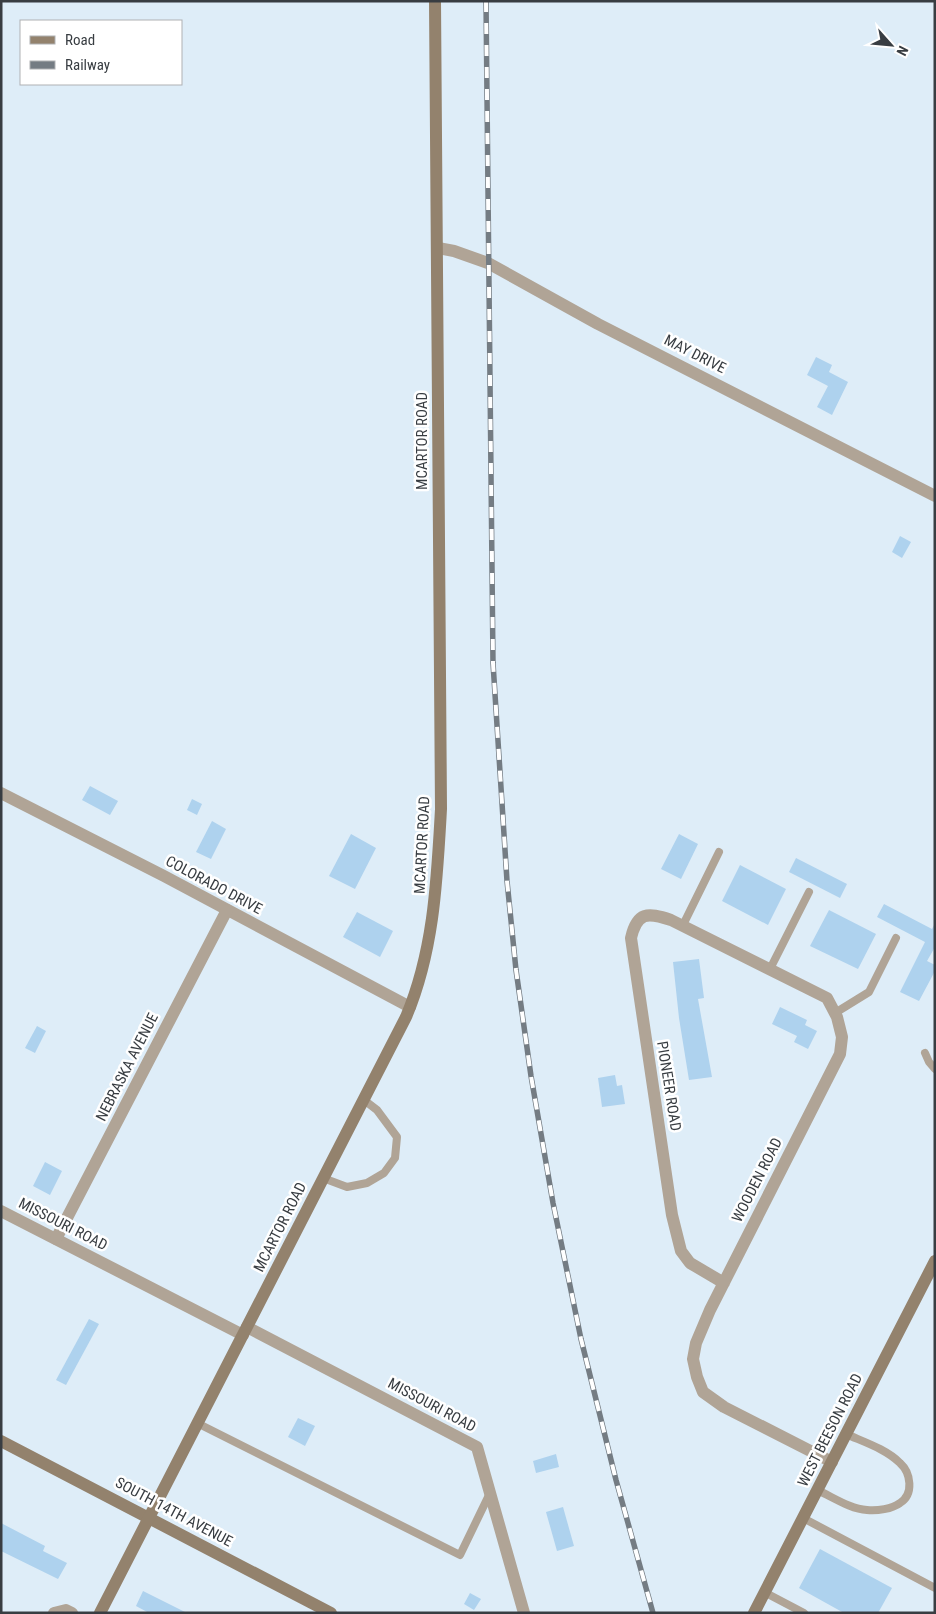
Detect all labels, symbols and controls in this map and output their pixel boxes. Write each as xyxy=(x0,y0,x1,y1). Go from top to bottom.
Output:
legend xyxy=(20,20,182,85)
north arrow xyxy=(866,20,916,70)
text: Road xyxy=(65,31,95,49)
text: N xyxy=(894,43,912,58)
text: Railway xyxy=(65,56,110,74)
street label: MAY DRIVE xyxy=(661,331,729,377)
street label: MCARTOR ROAD xyxy=(413,392,431,490)
street label: MCARTOR ROAD xyxy=(410,796,434,894)
street label: COLORADO DRIVE xyxy=(163,852,265,918)
street label: NEBRASKA AVENUE xyxy=(92,1010,162,1124)
street label: PIONEER ROAD xyxy=(653,1040,685,1132)
street label: WOODEN ROAD xyxy=(728,1135,786,1225)
street label: MCARTOR ROAD xyxy=(250,1179,310,1275)
street label: MISSOURI ROAD xyxy=(16,1194,110,1254)
street label: WEST BEESON ROAD xyxy=(794,1371,866,1489)
street label: MISSOURI ROAD xyxy=(385,1374,479,1436)
street label: SOUTH 14TH AVENUE xyxy=(112,1473,236,1551)

